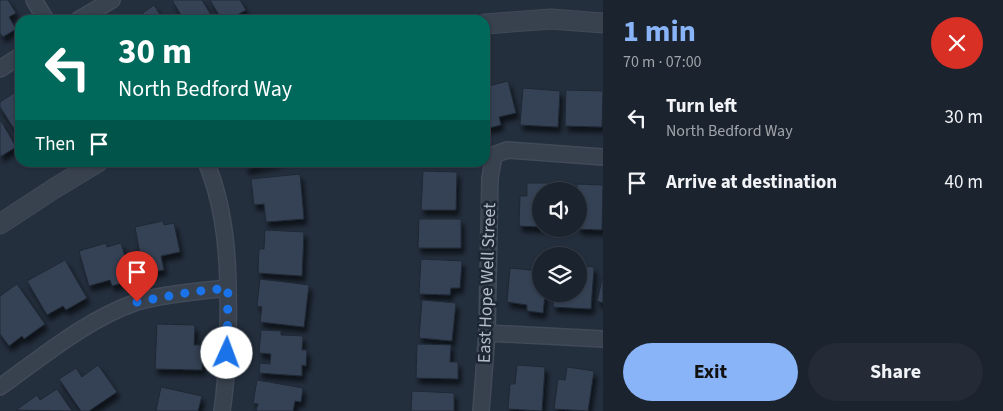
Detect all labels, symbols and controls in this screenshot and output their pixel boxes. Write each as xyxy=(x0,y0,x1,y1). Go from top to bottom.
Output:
text: 1 min xyxy=(623,10,696,53)
button: close xyxy=(931,17,983,69)
text: 30 m xyxy=(118,27,192,77)
icon: left xyxy=(35,35,100,100)
text: 70 m · 07:00 xyxy=(623,51,702,73)
text: North Bedford Way xyxy=(118,73,292,105)
text: Turn left xyxy=(666,93,737,120)
icon: left xyxy=(623,104,651,132)
text: 30 m xyxy=(945,104,983,131)
text: North Bedford Way xyxy=(666,120,793,142)
icon: arrive xyxy=(85,130,113,158)
text: Then xyxy=(35,131,75,158)
icon: arrive xyxy=(623,169,651,197)
text: Arrive at destination xyxy=(666,169,837,196)
text: 40 m xyxy=(945,169,983,196)
map controls xyxy=(532,182,587,302)
button: sound xyxy=(532,182,587,237)
street label: East Hope Well Street xyxy=(472,202,502,364)
button: layers xyxy=(532,247,587,302)
pin xyxy=(116,251,158,302)
icon: arrive xyxy=(123,258,151,286)
position arrow xyxy=(200,326,252,378)
button: Exit xyxy=(623,343,798,401)
button: Share xyxy=(808,343,983,401)

